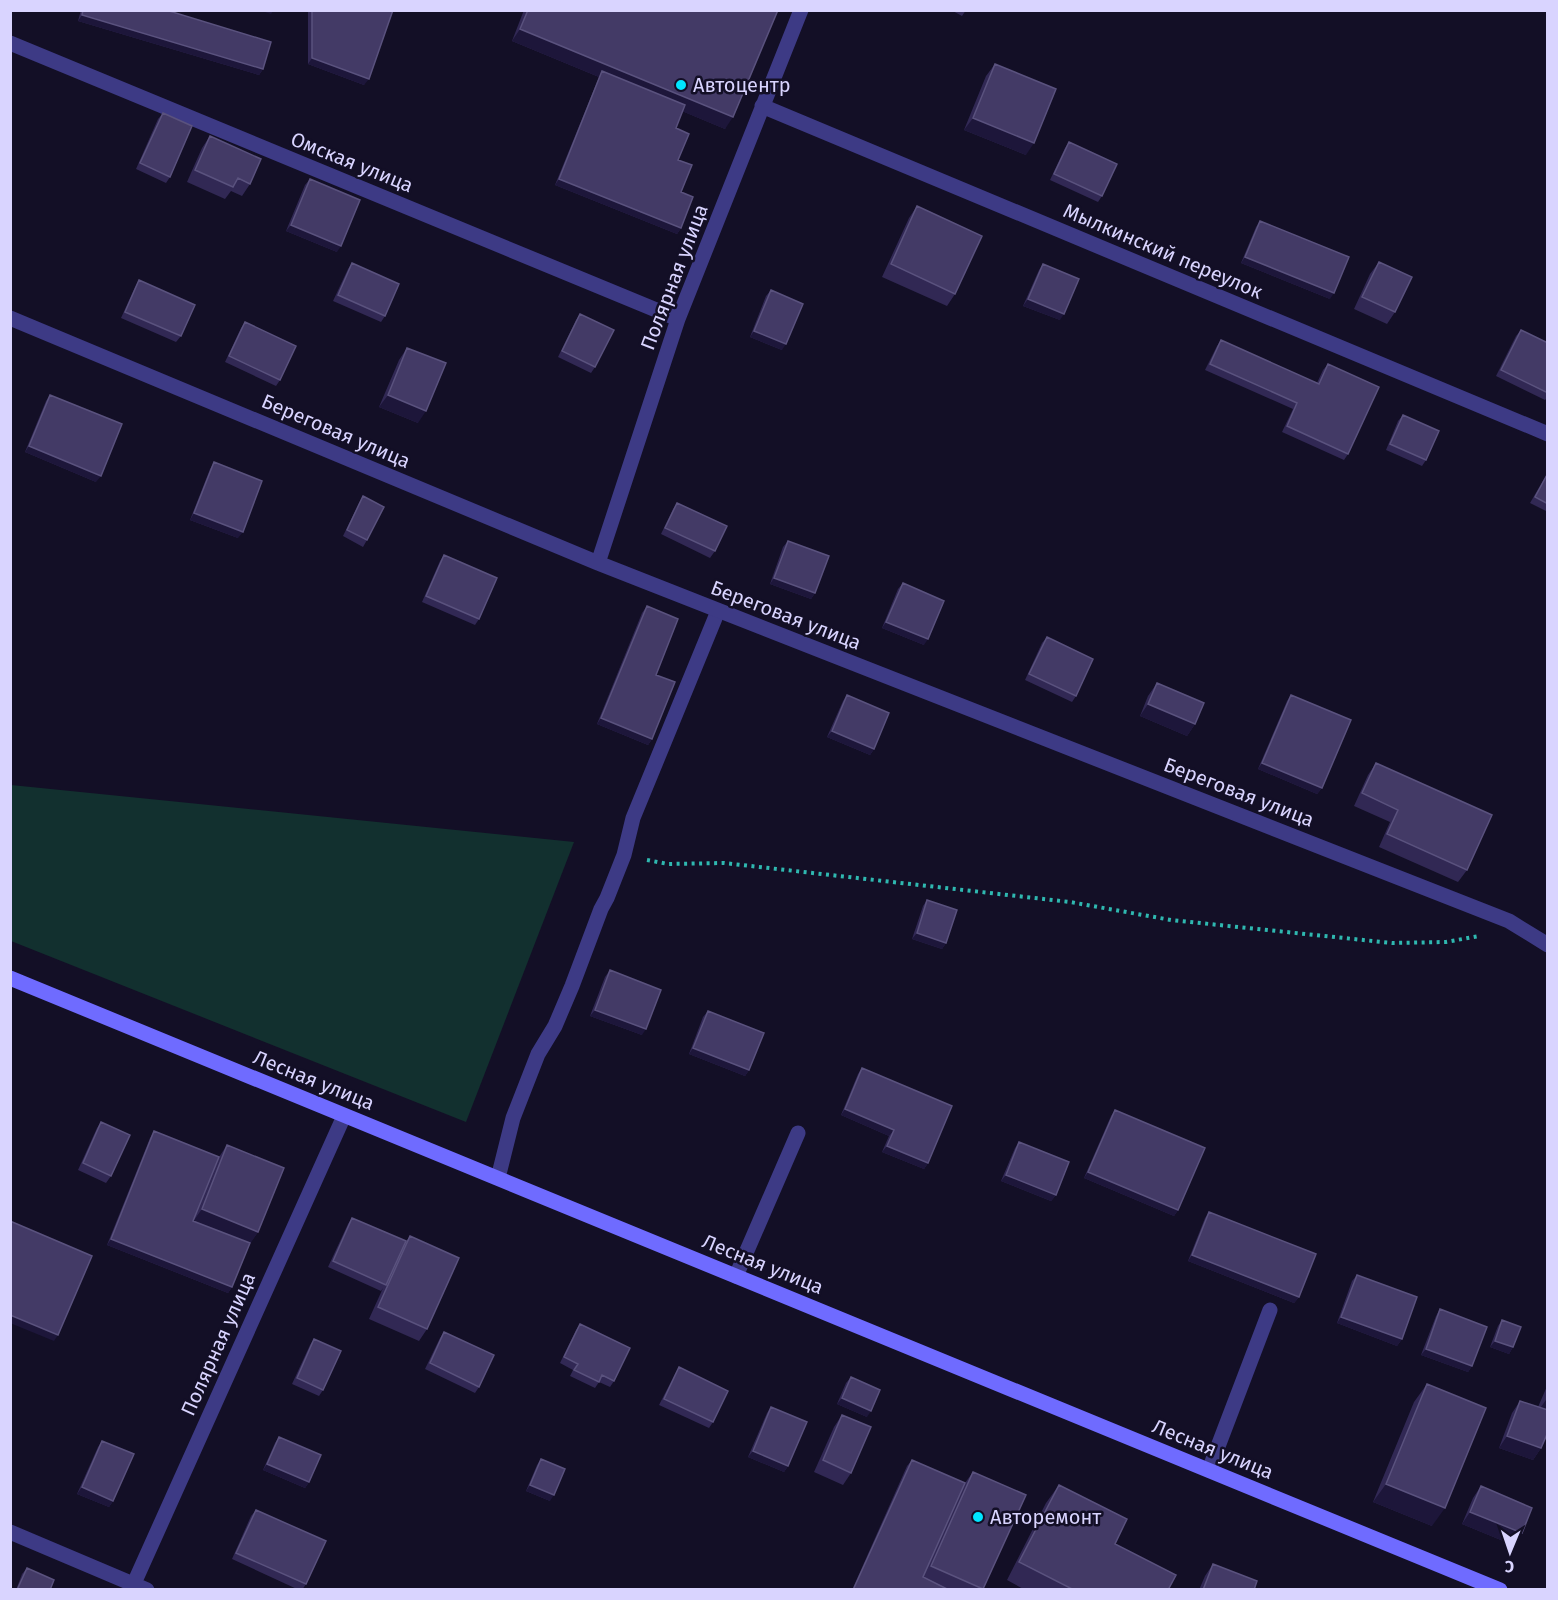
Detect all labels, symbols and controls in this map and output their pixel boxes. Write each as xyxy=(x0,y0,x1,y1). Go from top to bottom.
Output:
place label: Автоцентр xyxy=(693,73,791,97)
marker: Автоцентр xyxy=(674,78,688,92)
street label: Омская улица xyxy=(287,127,417,197)
street label: Мылкинский переулок xyxy=(1060,198,1267,304)
street label: Полярная улица xyxy=(635,201,713,353)
street label: Береговая улица xyxy=(258,389,414,473)
street label: Береговая улица xyxy=(707,575,865,655)
street label: Береговая улица xyxy=(1160,752,1318,832)
street label: Лесная улица xyxy=(250,1045,378,1115)
street label: Лесная улица xyxy=(699,1229,827,1299)
street label: Полярная улица xyxy=(176,1269,260,1419)
street label: Лесная улица xyxy=(1149,1414,1277,1484)
place label: Авторемонт xyxy=(990,1505,1102,1529)
marker: Авторемонт xyxy=(971,1510,985,1524)
north arrow xyxy=(1480,1522,1540,1582)
text: С xyxy=(1504,1557,1514,1576)

